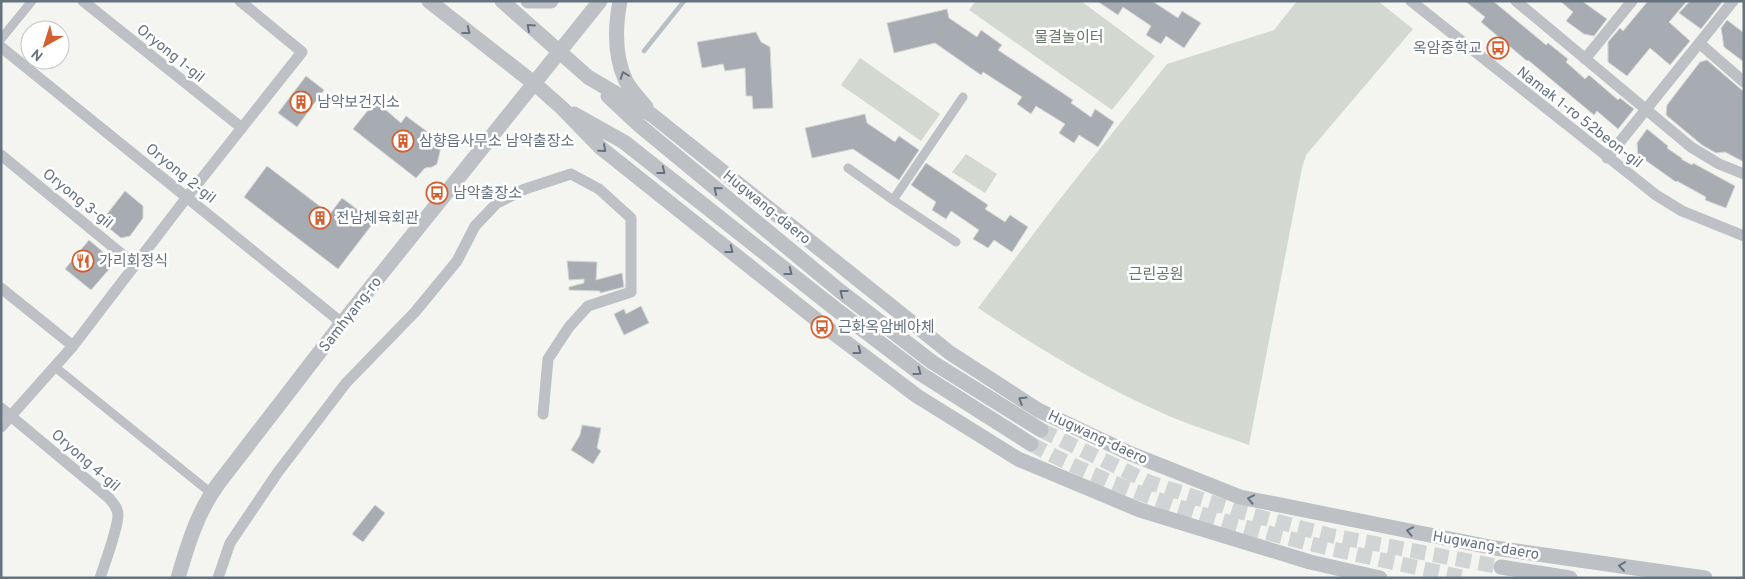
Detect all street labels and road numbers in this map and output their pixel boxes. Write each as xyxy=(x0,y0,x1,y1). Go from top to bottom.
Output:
street label: Oryong 1-gil xyxy=(132,21,208,87)
street label: Namak 1-ro 52beon-gil xyxy=(1512,63,1646,173)
street label: Oryong 2-gil xyxy=(141,140,219,208)
street label: Oryong 3-gil xyxy=(38,165,116,233)
street label: Hugwang-daero xyxy=(718,167,814,249)
street label: Samhyang-ro xyxy=(316,273,387,357)
street label: Hugwang-daero xyxy=(1045,407,1150,470)
street label: Oryong 4-gil xyxy=(47,426,123,496)
street label: Hugwang-daero xyxy=(1431,528,1540,565)

